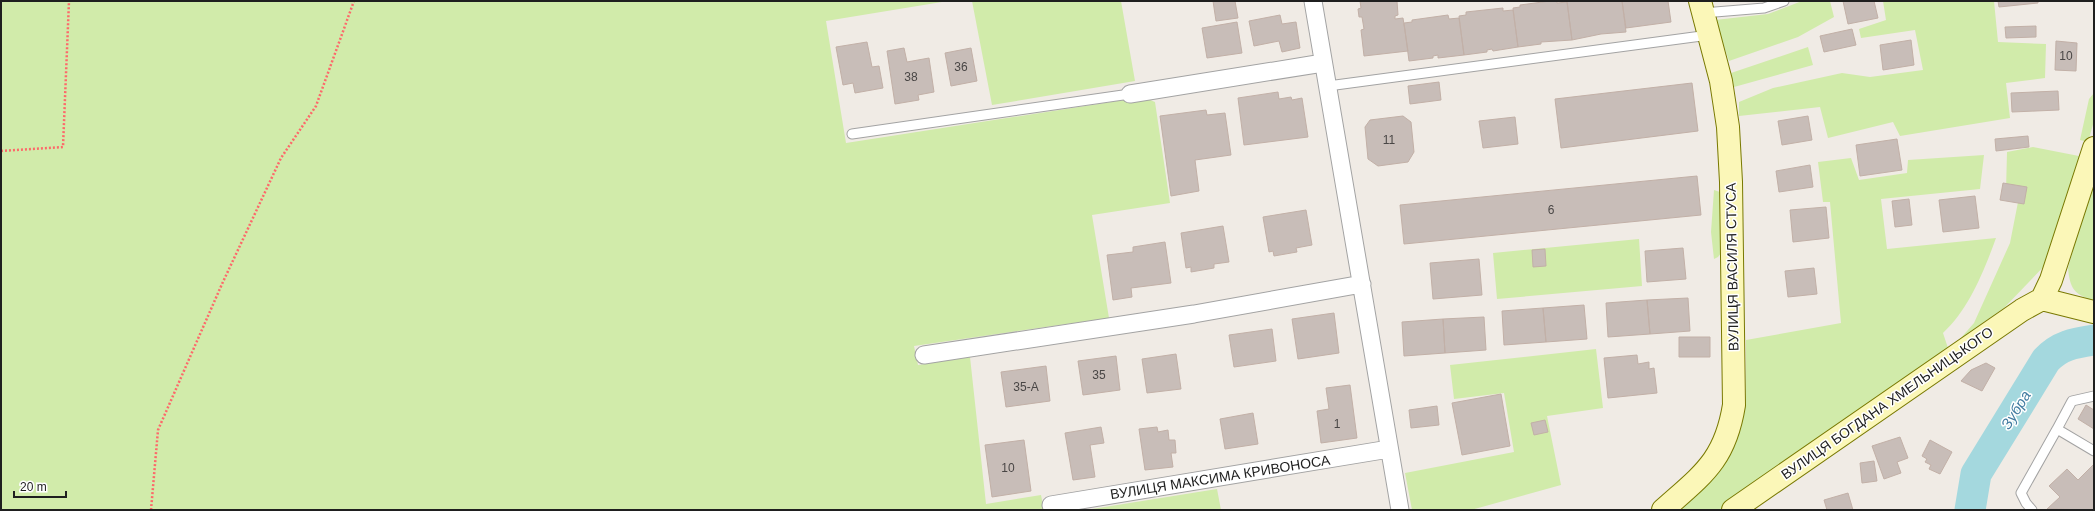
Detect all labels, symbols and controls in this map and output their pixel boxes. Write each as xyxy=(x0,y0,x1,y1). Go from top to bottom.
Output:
house number: 10 xyxy=(2059,49,2073,63)
house number: 36 xyxy=(954,60,968,74)
house number: 38 xyxy=(904,70,918,84)
house number: 11 xyxy=(1383,133,1396,147)
street label: ВУЛИЦЯ ВАСИЛЯ СТУСА xyxy=(1723,182,1741,351)
house number: 6 xyxy=(1548,203,1555,217)
street label: ВУЛИЦЯ БОГДАНА ХМЕЛЬНИЦЬКОГО xyxy=(1778,323,1996,483)
house number: 35 xyxy=(1092,368,1106,382)
house number: 35-А xyxy=(1013,380,1039,394)
water label: Зубра xyxy=(1997,387,2034,432)
house number: 1 xyxy=(1334,417,1341,431)
street label: ВУЛИЦЯ МАКСИМА КРИВОНОСА xyxy=(1109,452,1332,502)
house number: 10 xyxy=(1001,461,1015,475)
scale bar xyxy=(14,473,66,499)
text: 20 m xyxy=(20,480,47,494)

